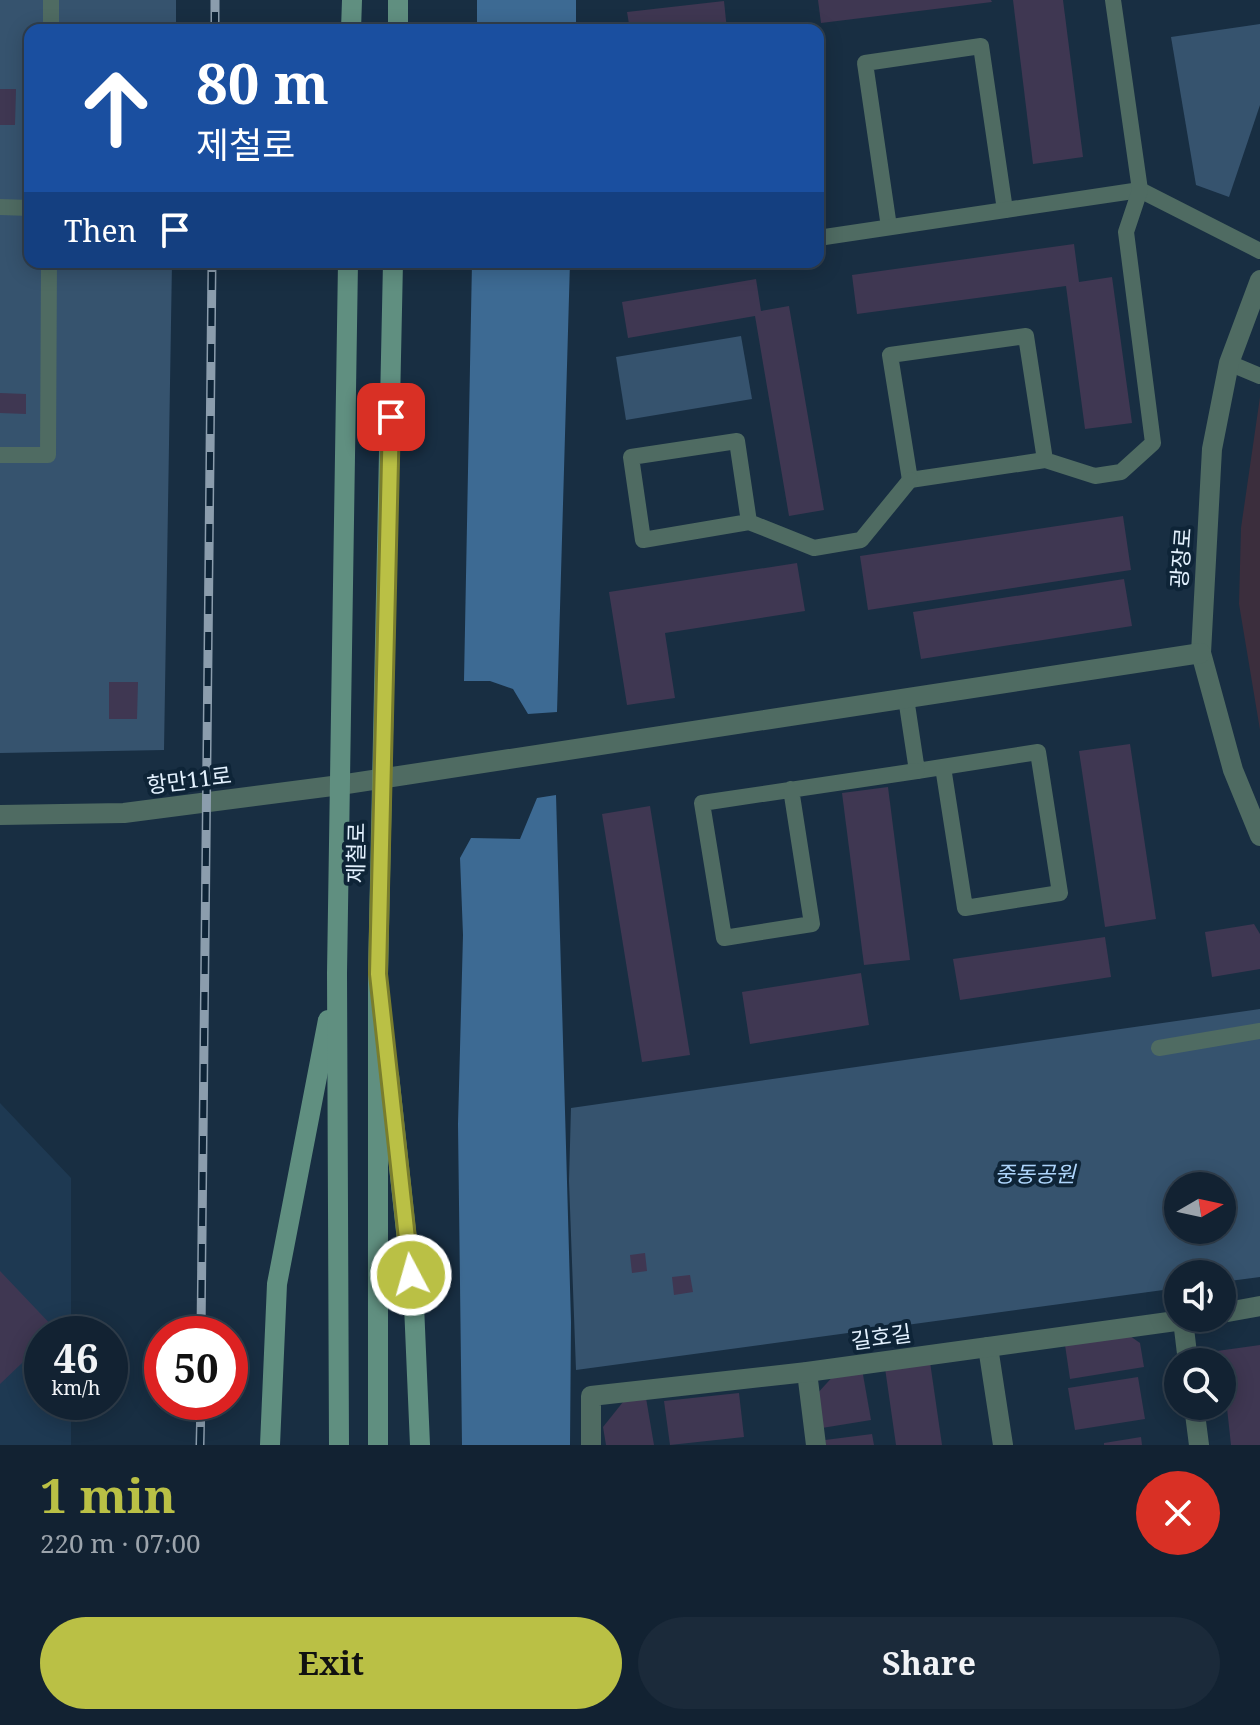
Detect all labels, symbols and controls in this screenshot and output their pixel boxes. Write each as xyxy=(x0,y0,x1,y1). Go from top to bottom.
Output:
text: 80 m xyxy=(196,44,329,120)
icon: ahead xyxy=(64,56,168,160)
text: 제철로 xyxy=(196,120,295,169)
icon: arrive xyxy=(153,208,197,252)
text: Then xyxy=(64,210,137,251)
pin xyxy=(357,383,425,451)
icon: arrive xyxy=(369,395,413,439)
street label: 광장로 xyxy=(1163,527,1197,589)
street label: 항만11로 xyxy=(145,759,233,799)
street label: 제철로 xyxy=(339,822,371,884)
park label: 중동공원 xyxy=(995,1158,1077,1188)
north arrow xyxy=(1164,1172,1236,1244)
map controls xyxy=(1164,1172,1236,1420)
position arrow xyxy=(369,1233,453,1317)
button: sound xyxy=(1164,1260,1236,1332)
speed limit sign: 50 xyxy=(144,1316,248,1420)
street label: 길호길 xyxy=(849,1317,913,1355)
text: 46 xyxy=(53,1330,99,1385)
button: search xyxy=(1164,1348,1236,1420)
text: km/h xyxy=(51,1374,101,1401)
text: 1 min xyxy=(40,1462,176,1527)
button: close xyxy=(1136,1471,1220,1555)
text: 220 m · 07:00 xyxy=(40,1525,201,1561)
button: Exit xyxy=(40,1617,622,1709)
button: Share xyxy=(638,1617,1220,1709)

